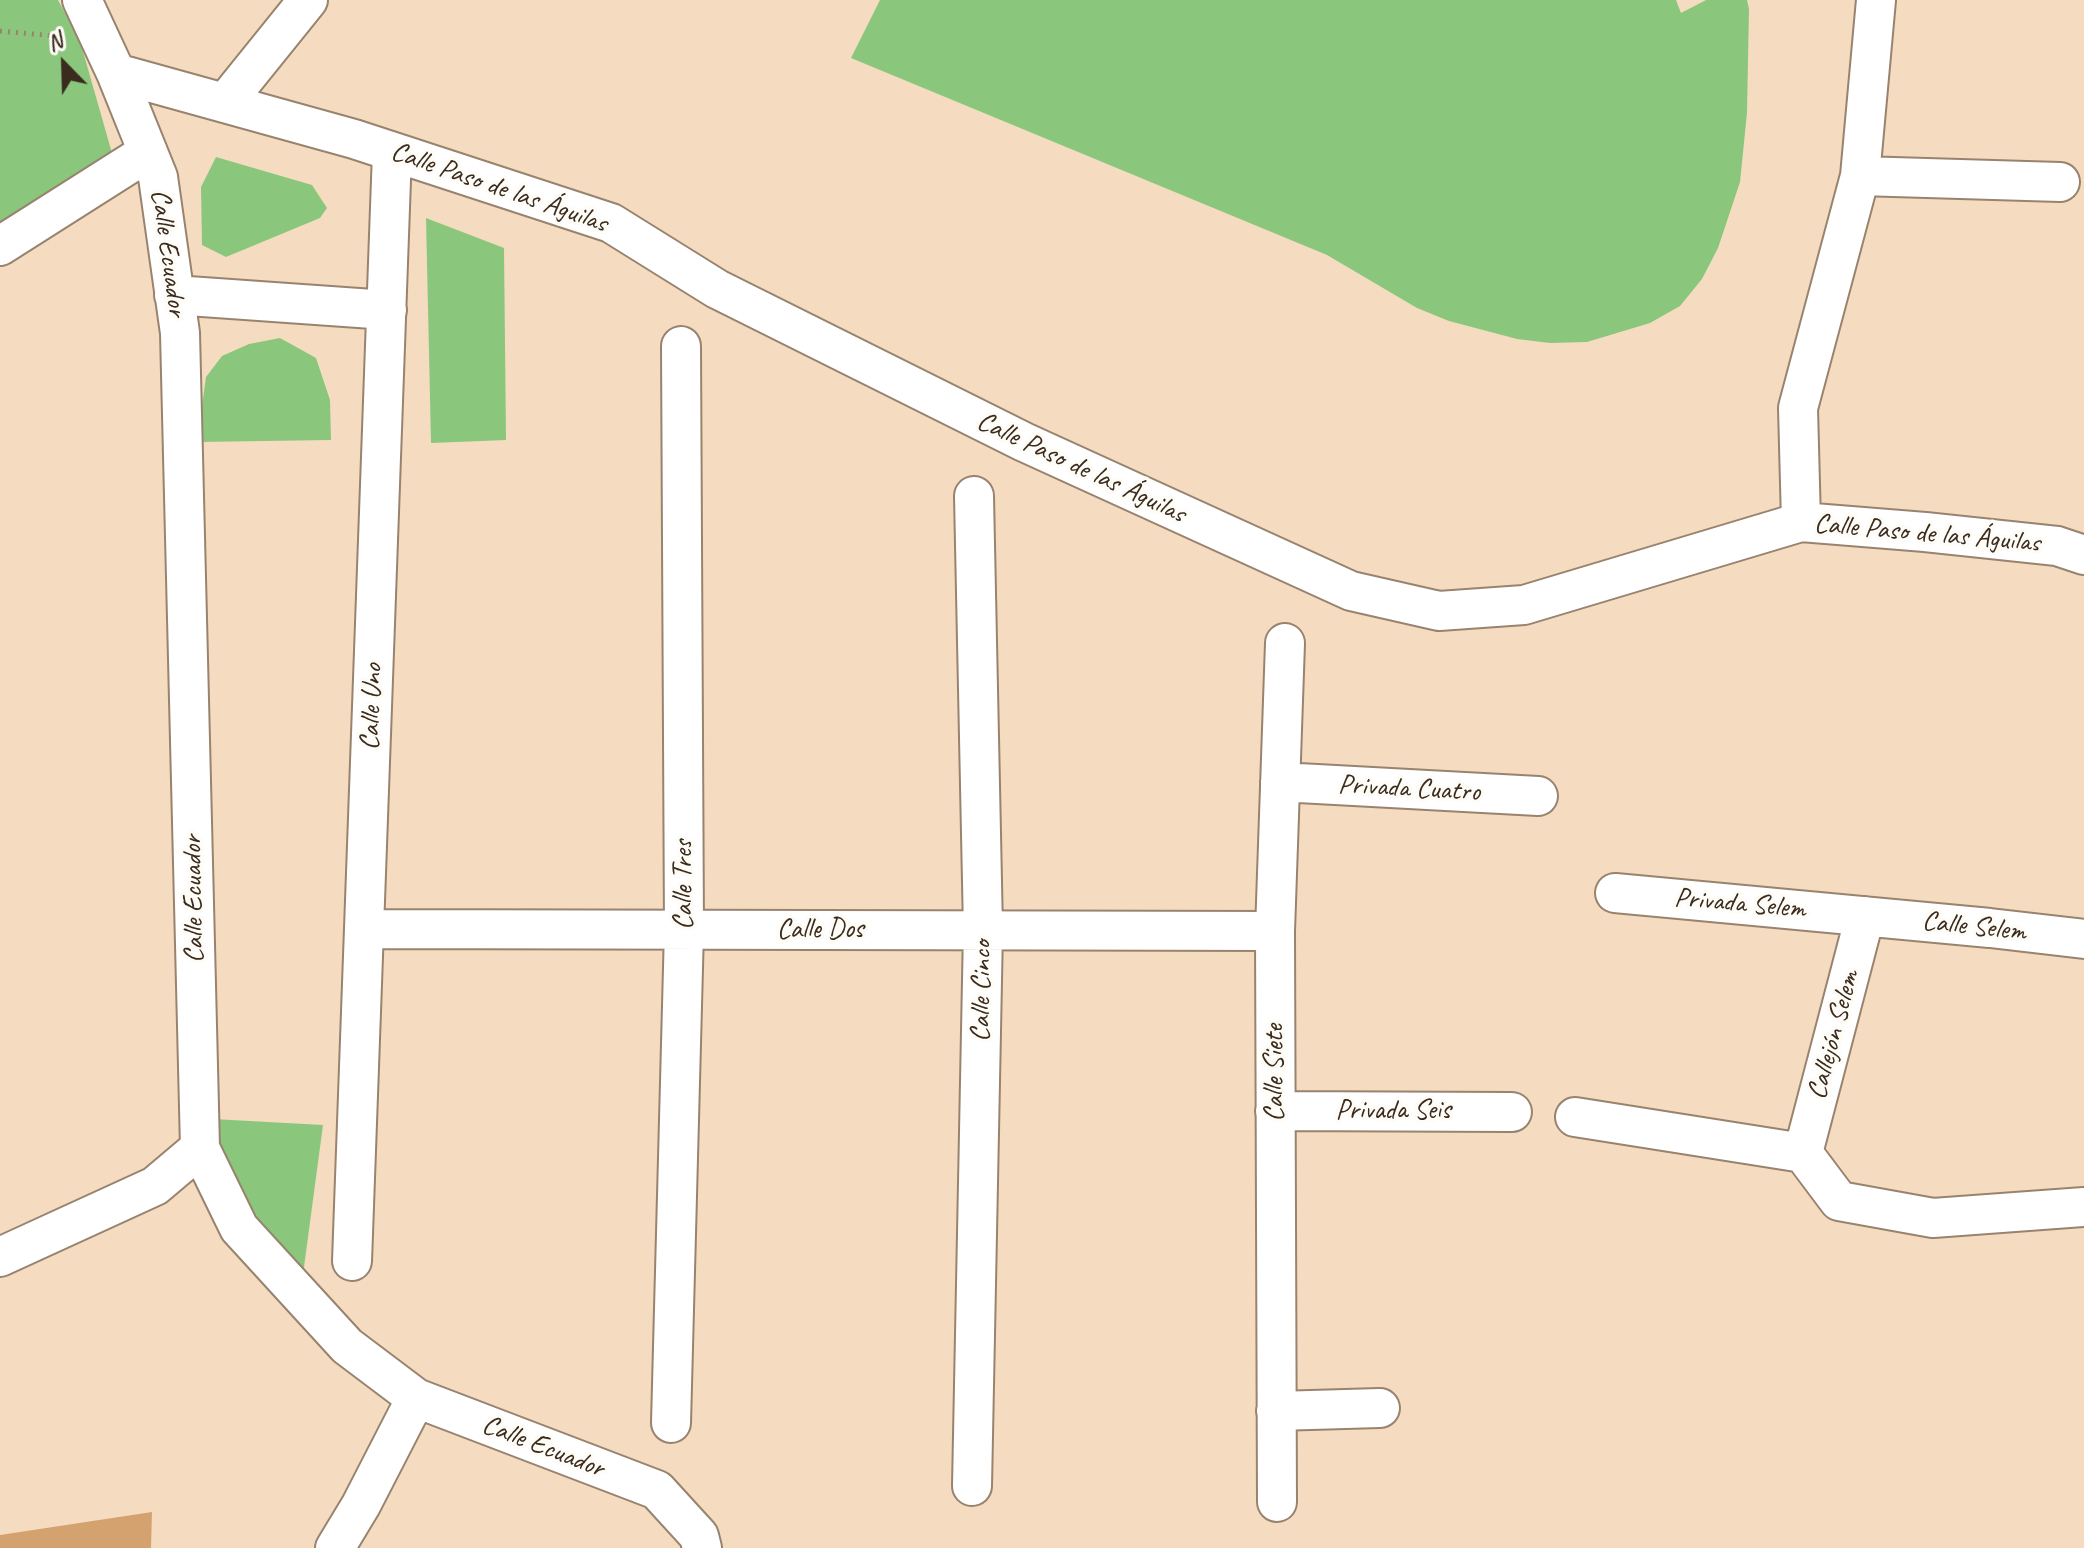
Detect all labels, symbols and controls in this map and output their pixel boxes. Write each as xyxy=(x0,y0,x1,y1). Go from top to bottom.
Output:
north arrow xyxy=(24,24,104,104)
text: N xyxy=(43,26,66,57)
street label: Calle Paso de las Águilas xyxy=(386,135,612,241)
street label: Calle Ecuador xyxy=(142,187,194,319)
street label: Calle Paso de las Águilas xyxy=(971,405,1191,531)
street label: Calle Paso de las Águilas xyxy=(1813,507,2041,561)
street label: Calle Uno xyxy=(354,663,390,751)
street label: Privada Cuatro xyxy=(1337,769,1481,809)
street label: Calle Ecuador xyxy=(176,835,212,963)
street label: Calle Tres xyxy=(667,840,701,930)
street label: Privada Selem xyxy=(1673,882,1807,926)
street label: Calle Selem xyxy=(1920,905,2028,949)
street label: Calle Dos xyxy=(777,913,863,947)
street label: Calle Cinco xyxy=(964,940,1000,1042)
street label: Callejón Selem xyxy=(1801,967,1867,1103)
street label: Calle Siete xyxy=(1258,1024,1292,1122)
street label: Privada Seis xyxy=(1335,1094,1451,1128)
street label: Calle Ecuador xyxy=(477,1408,609,1486)

